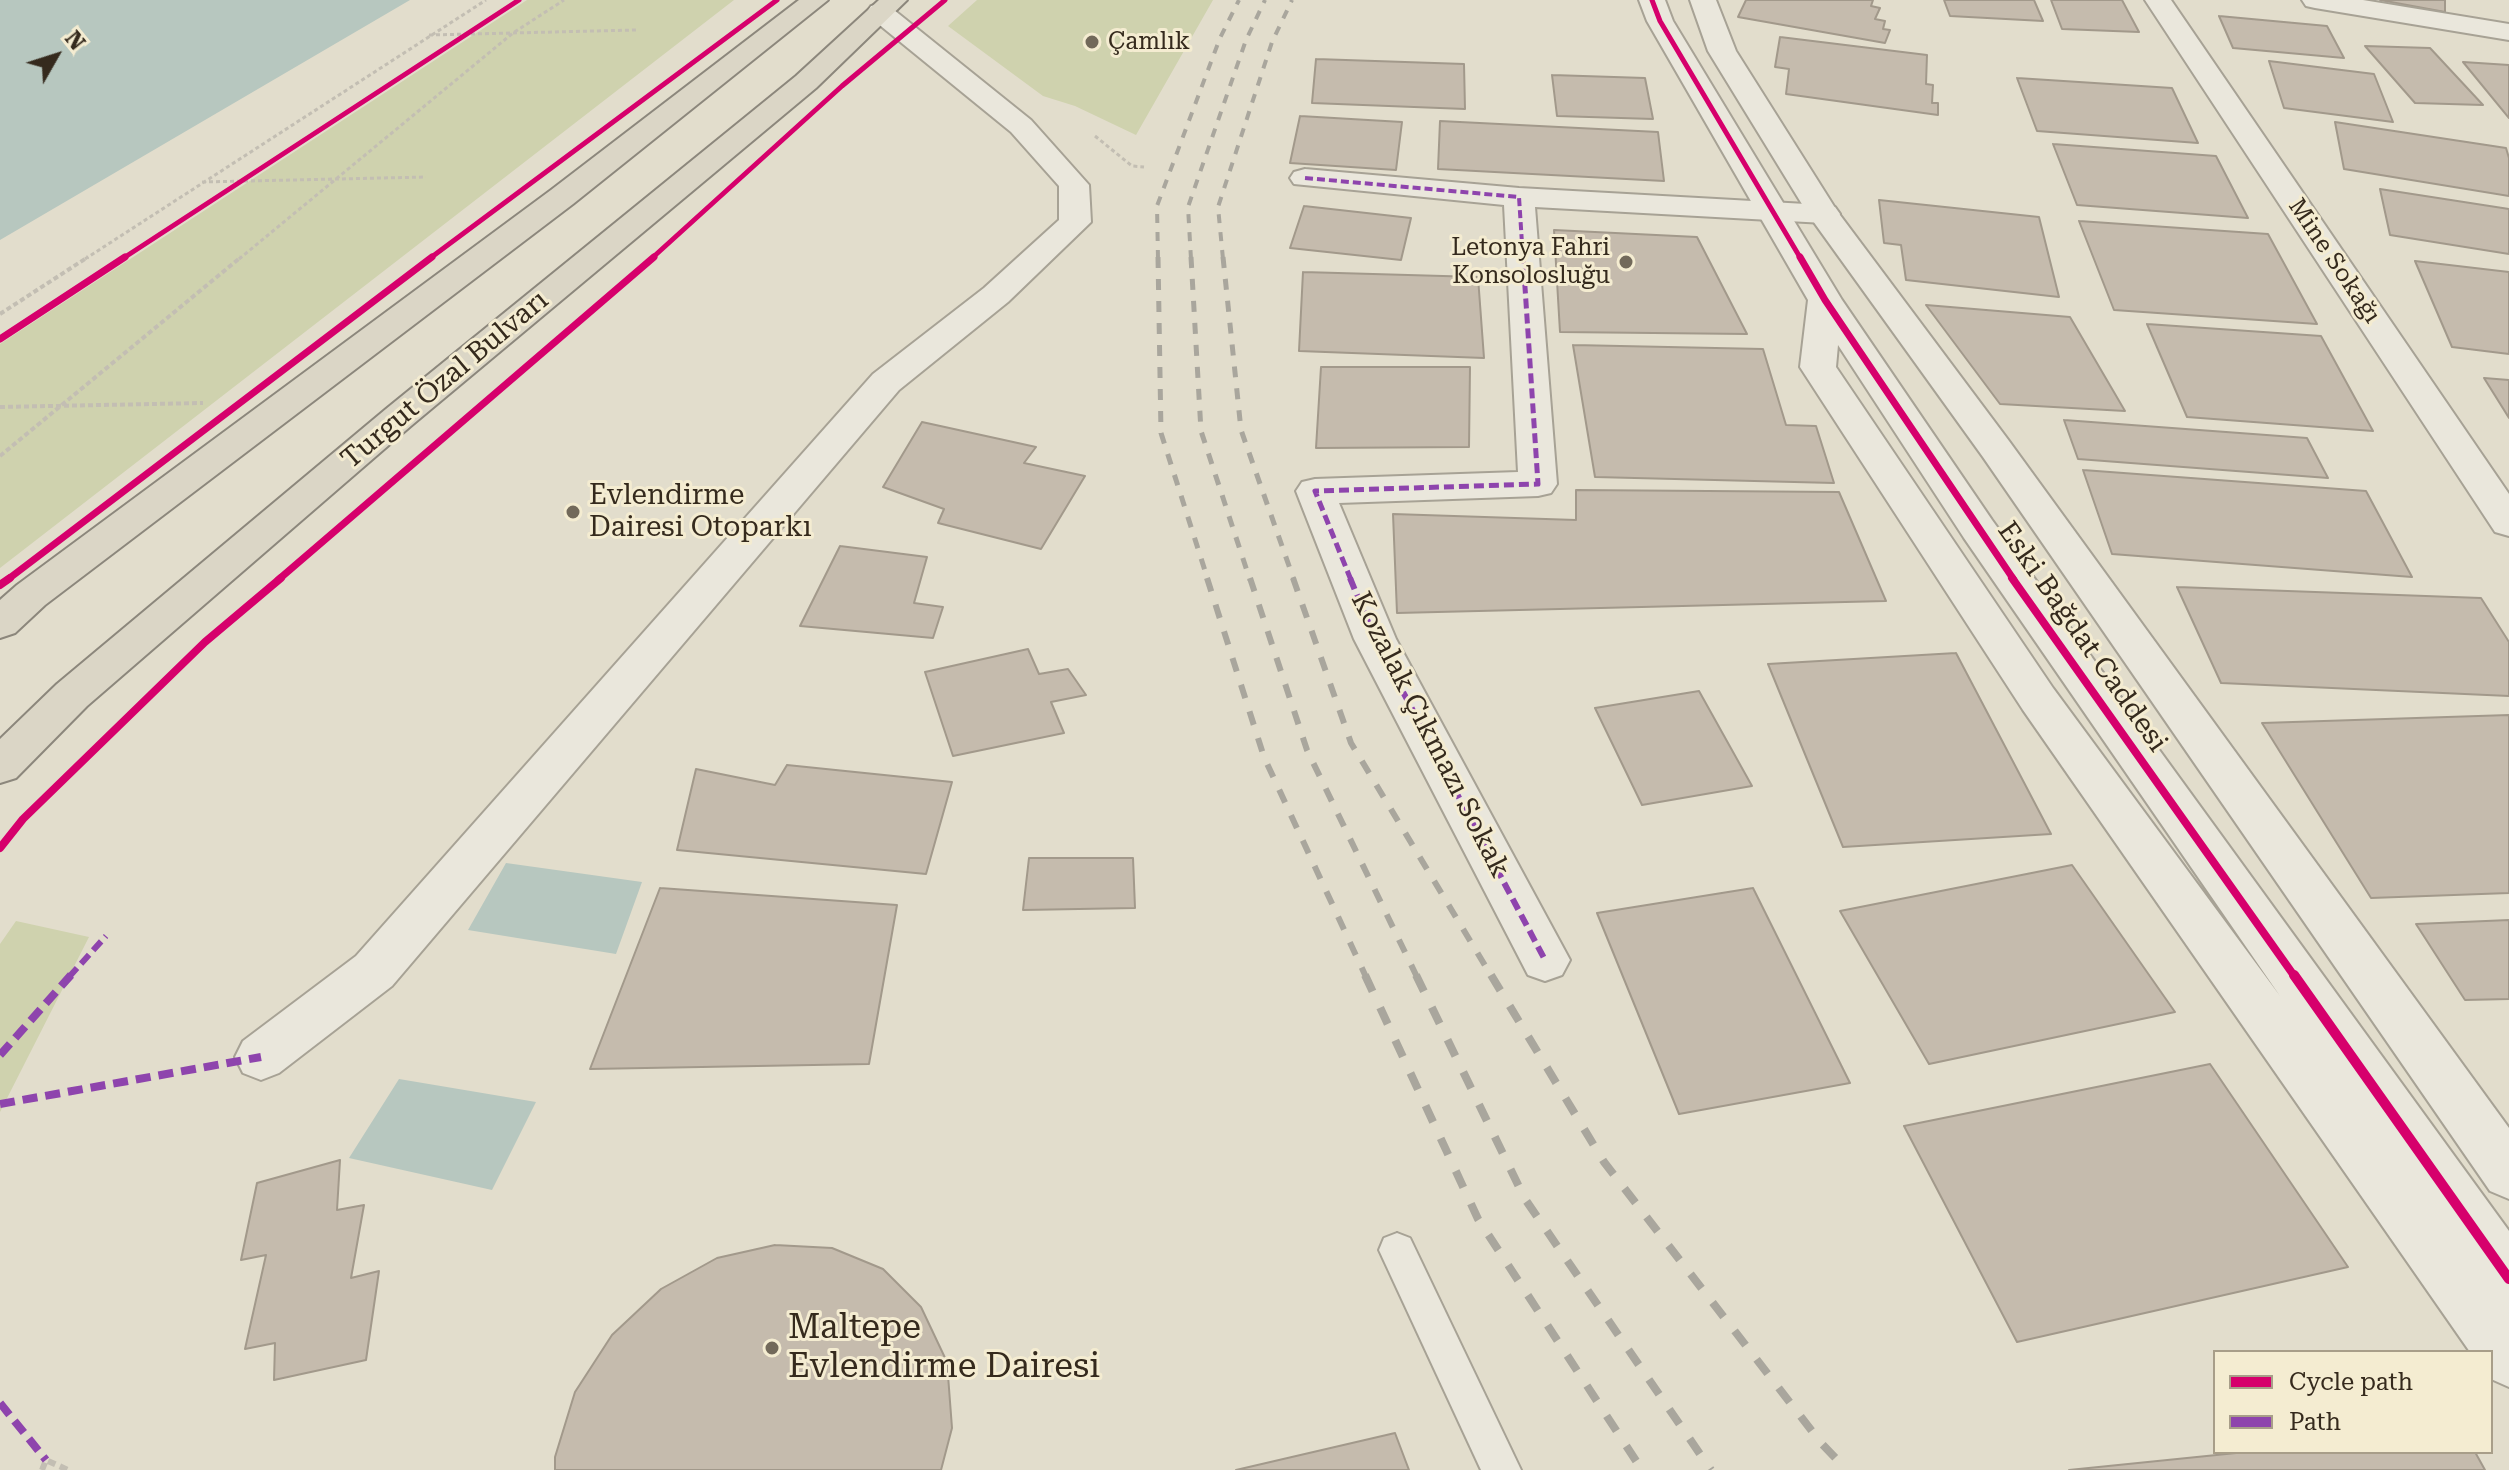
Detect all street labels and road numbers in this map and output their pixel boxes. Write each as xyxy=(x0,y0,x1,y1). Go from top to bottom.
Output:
street label: Mine Sokağı xyxy=(2282,193,2386,329)
street label: Turgut Özal Bulvarı xyxy=(335,284,555,476)
street label: Eski Bağdat Caddesi xyxy=(1990,516,2174,758)
street label: Kozalak Çıkmazı Sokak xyxy=(1343,587,1517,883)

